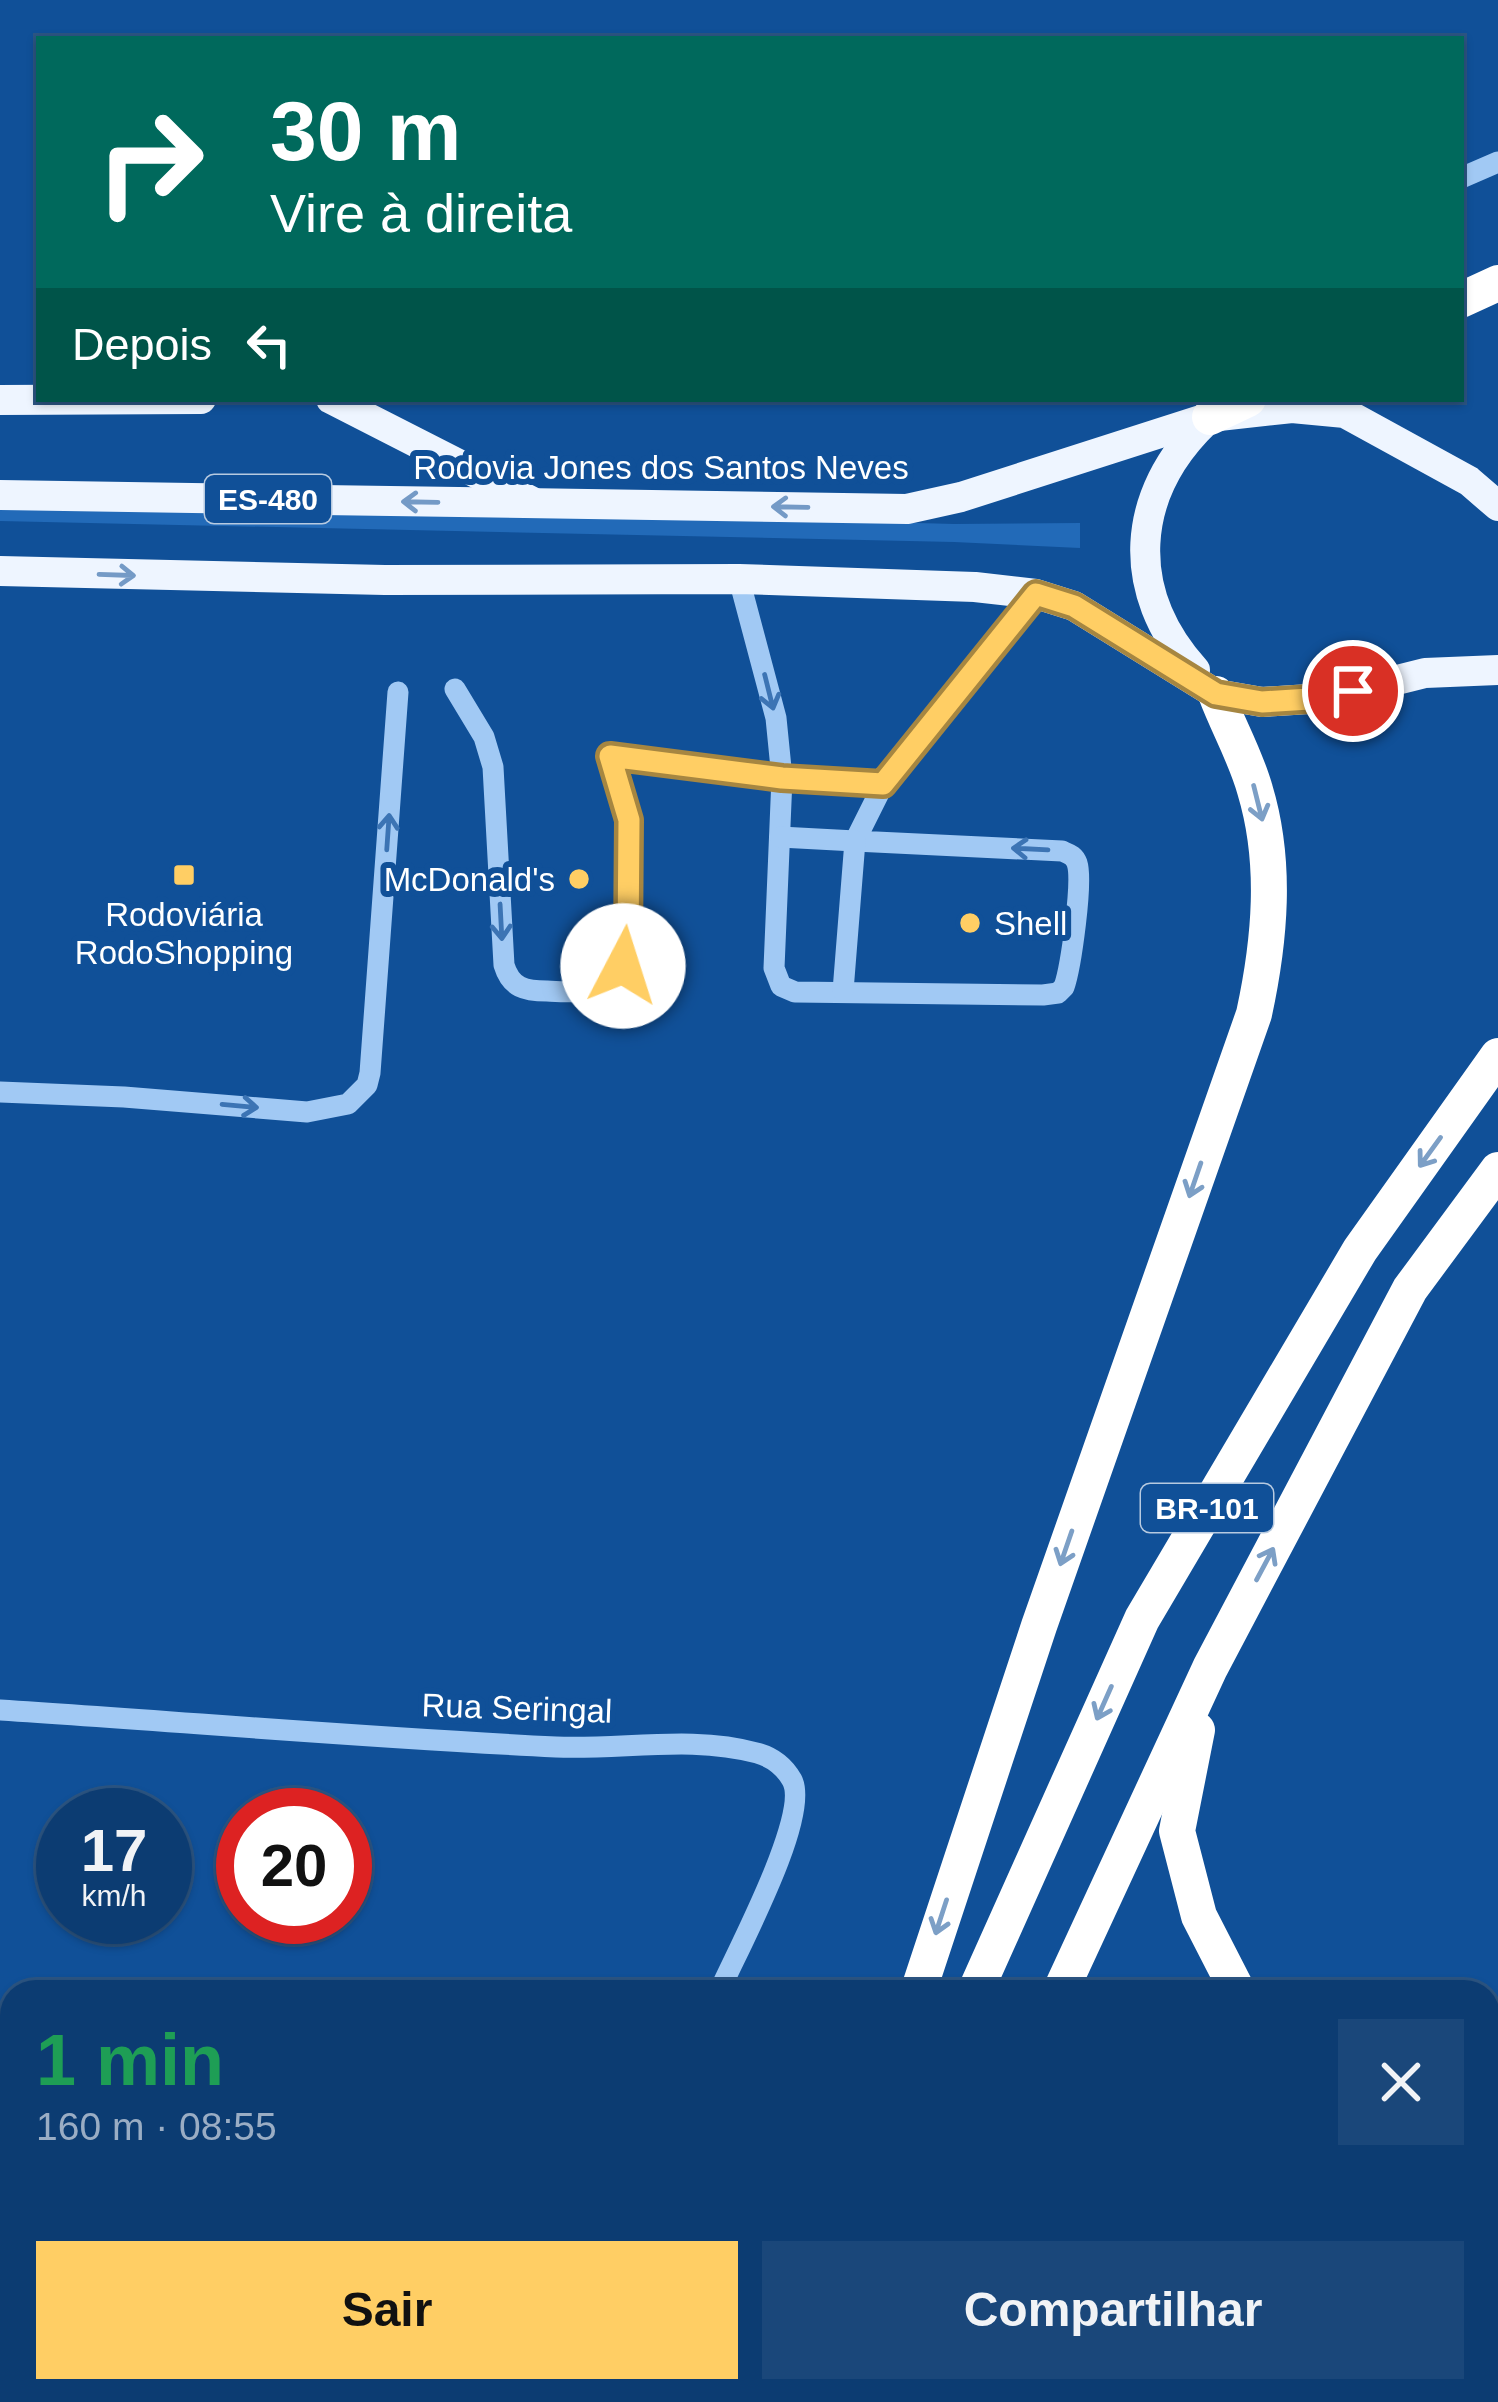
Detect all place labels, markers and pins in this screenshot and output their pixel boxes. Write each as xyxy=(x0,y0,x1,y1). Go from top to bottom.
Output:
pin xyxy=(1302,640,1404,742)
place label: McDonald's xyxy=(384,861,555,898)
marker: Rodoviária RodoShopping xyxy=(171,862,197,888)
marker: McDonald's xyxy=(566,866,592,892)
place label: Rodoviária RodoShopping xyxy=(75,896,293,971)
place label: Shell xyxy=(994,905,1067,942)
marker: Shell xyxy=(957,910,983,936)

